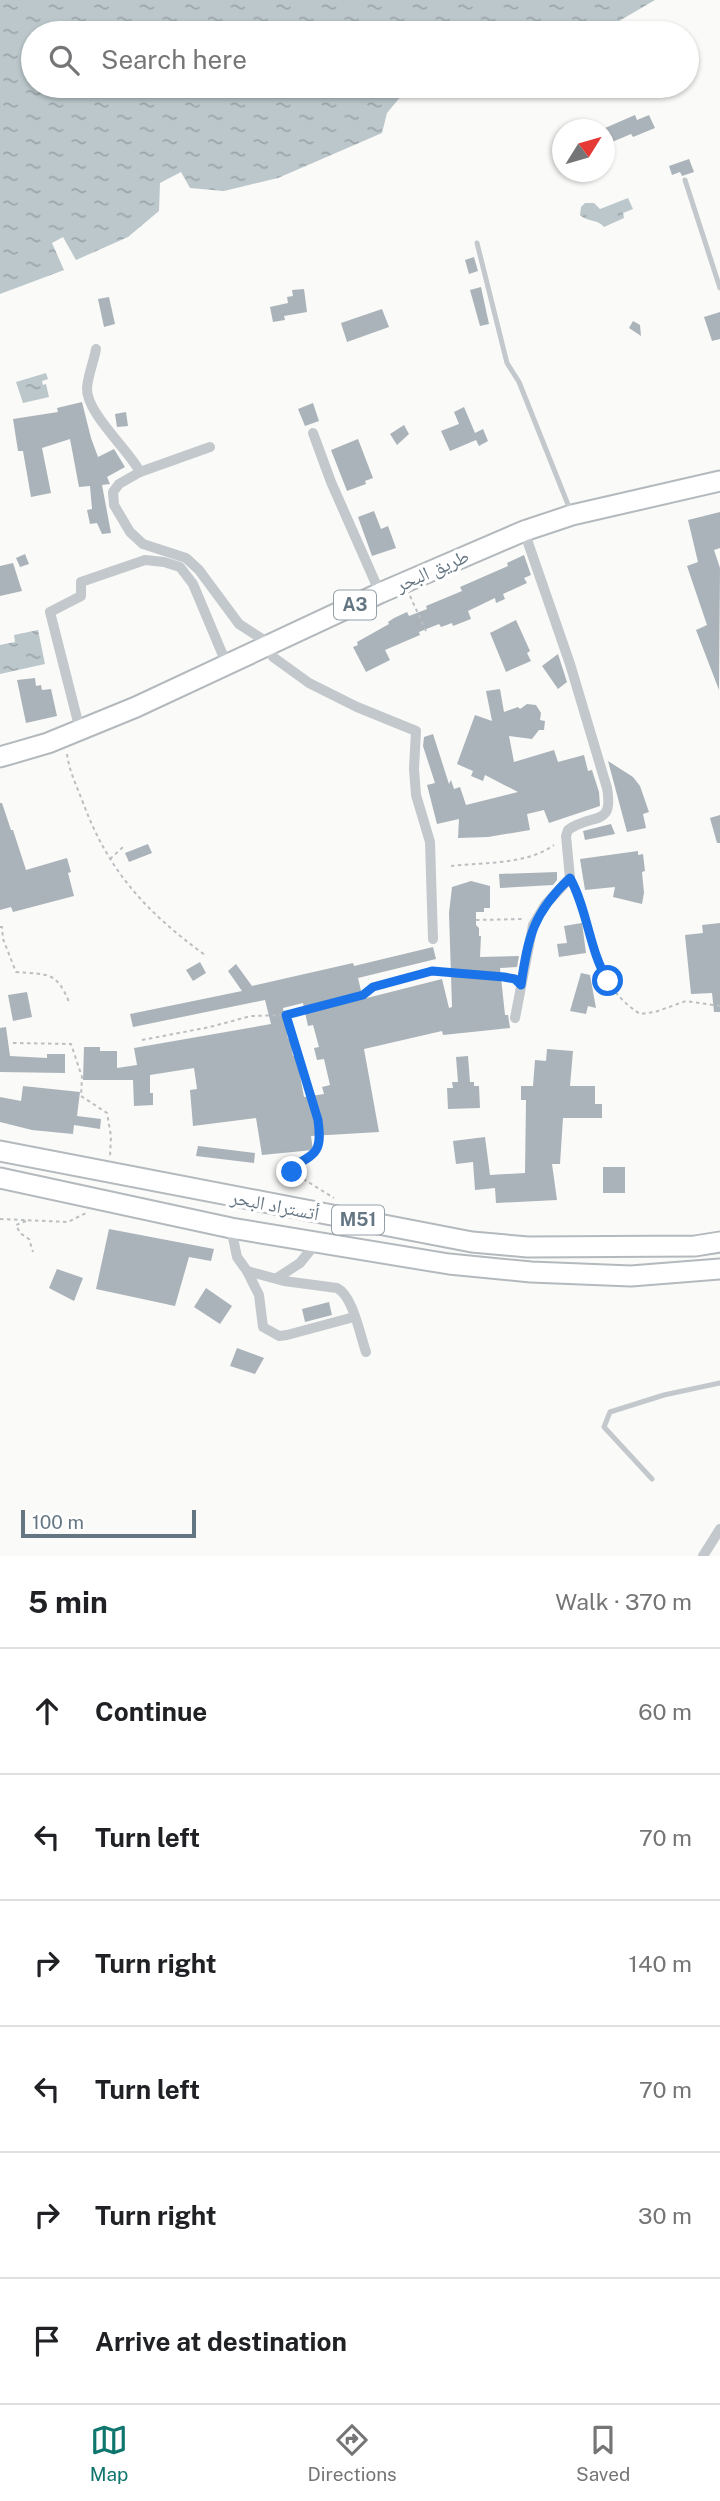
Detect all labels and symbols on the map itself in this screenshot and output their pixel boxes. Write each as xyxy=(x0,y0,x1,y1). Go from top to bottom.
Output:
north arrow xyxy=(552,119,615,182)
street label: طريق البحر xyxy=(391,544,473,597)
road number: A3 xyxy=(334,590,376,620)
route start xyxy=(592,965,623,996)
route end xyxy=(276,1156,307,1187)
street label: أتستراد البحر xyxy=(228,1185,321,1225)
road number: M51 xyxy=(332,1205,384,1234)
scale bar xyxy=(21,1507,196,1539)

